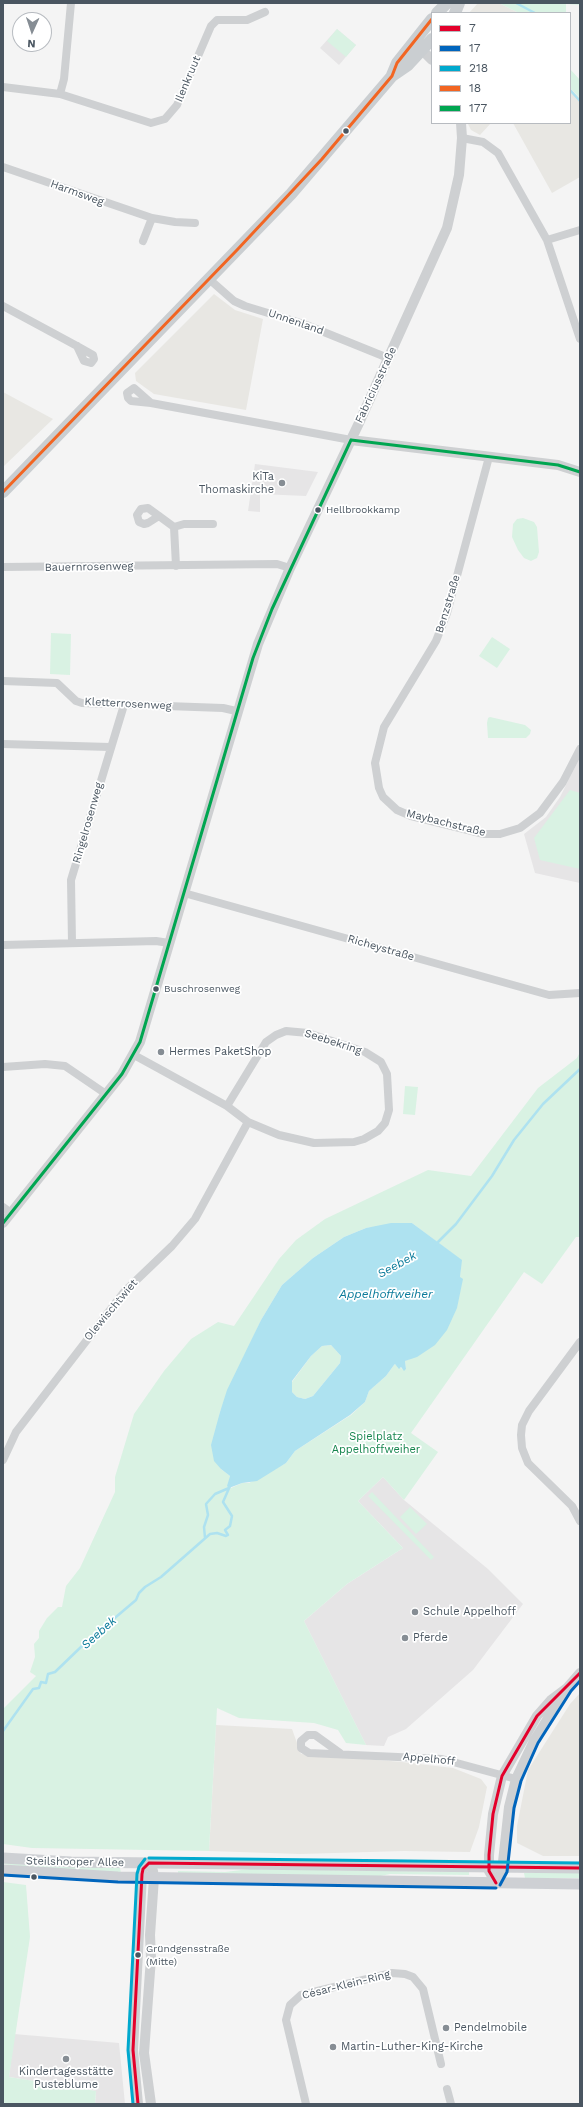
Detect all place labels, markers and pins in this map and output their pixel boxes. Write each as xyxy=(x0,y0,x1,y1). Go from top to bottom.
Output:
unlabelled marker xyxy=(341,126,351,136)
place label: KiTa Thomaskirche xyxy=(199,470,274,496)
marker: KiTa Thomaskirche xyxy=(277,478,287,488)
place label: Hellbrookkamp xyxy=(326,504,400,516)
marker: Hellbrookkamp xyxy=(313,505,323,515)
place label: Buschrosenweg xyxy=(164,983,240,995)
marker: Buschrosenweg xyxy=(151,984,161,994)
place label: Hermes PaketShop xyxy=(169,1045,271,1059)
marker: Hermes PaketShop xyxy=(156,1047,166,1057)
place label: Schule Appelhoff xyxy=(423,1605,516,1619)
marker: Schule Appelhoff xyxy=(410,1607,420,1617)
place label: Pferde xyxy=(413,1631,448,1645)
marker: Pferde xyxy=(400,1633,410,1643)
unlabelled marker xyxy=(29,1872,39,1882)
place label: Gründgensstraße (Mitte) xyxy=(146,1943,229,1966)
marker: Gründgensstraße (Mitte) xyxy=(133,1950,143,1960)
place label: Pendelmobile xyxy=(454,2021,527,2035)
marker: Pendelmobile xyxy=(441,2023,451,2033)
place label: Martin-Luther-King-Kirche xyxy=(341,2040,483,2054)
marker: Martin-Luther-King-Kirche xyxy=(328,2042,338,2052)
marker: Kindertagesstätte Pusteblume xyxy=(61,2054,71,2064)
place label: Kindertagesstätte Pusteblume xyxy=(19,2065,113,2091)

